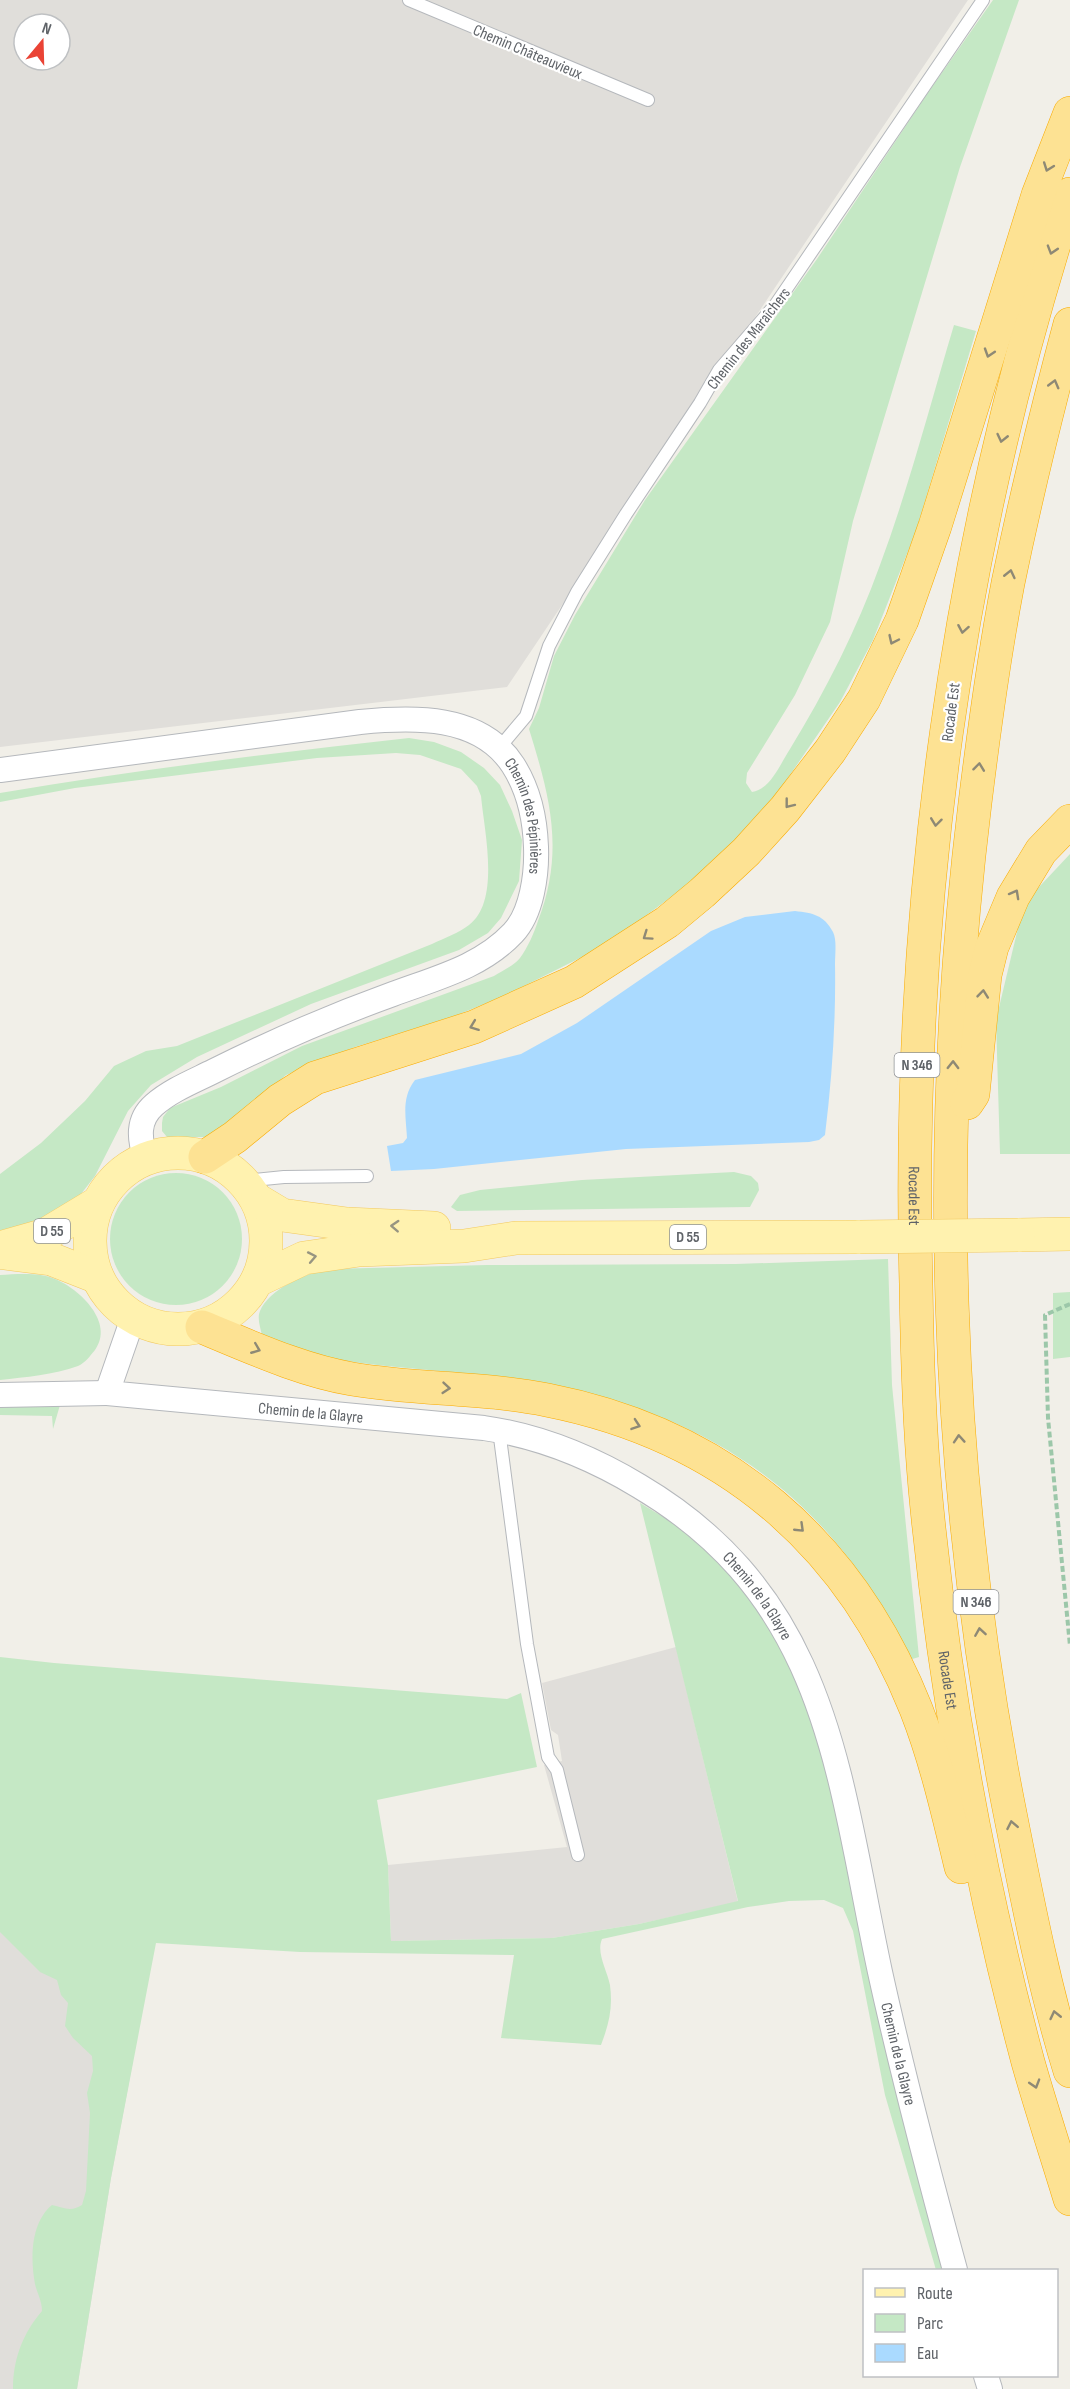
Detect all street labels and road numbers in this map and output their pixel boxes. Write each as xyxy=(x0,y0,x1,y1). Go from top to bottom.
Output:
street label: Chemin Châteauvieux xyxy=(470,21,585,84)
street label: Chemin des Maraîchers xyxy=(704,284,795,394)
street label: Rocade Est xyxy=(938,682,965,743)
street label: Chemin des Pépinières xyxy=(500,754,544,875)
road number: N 346 xyxy=(894,1053,940,1077)
street label: Rocade Est xyxy=(904,1166,923,1226)
road number: D 55 xyxy=(34,1219,70,1243)
road number: D 55 xyxy=(670,1225,706,1249)
street label: Chemin de la Glayre xyxy=(257,1399,364,1428)
street label: Chemin de la Glayre xyxy=(718,1548,795,1644)
road number: N 346 xyxy=(954,1590,998,1614)
street label: Rocade Est xyxy=(933,1650,961,1711)
street label: Chemin de la Glayre xyxy=(876,2001,919,2108)

